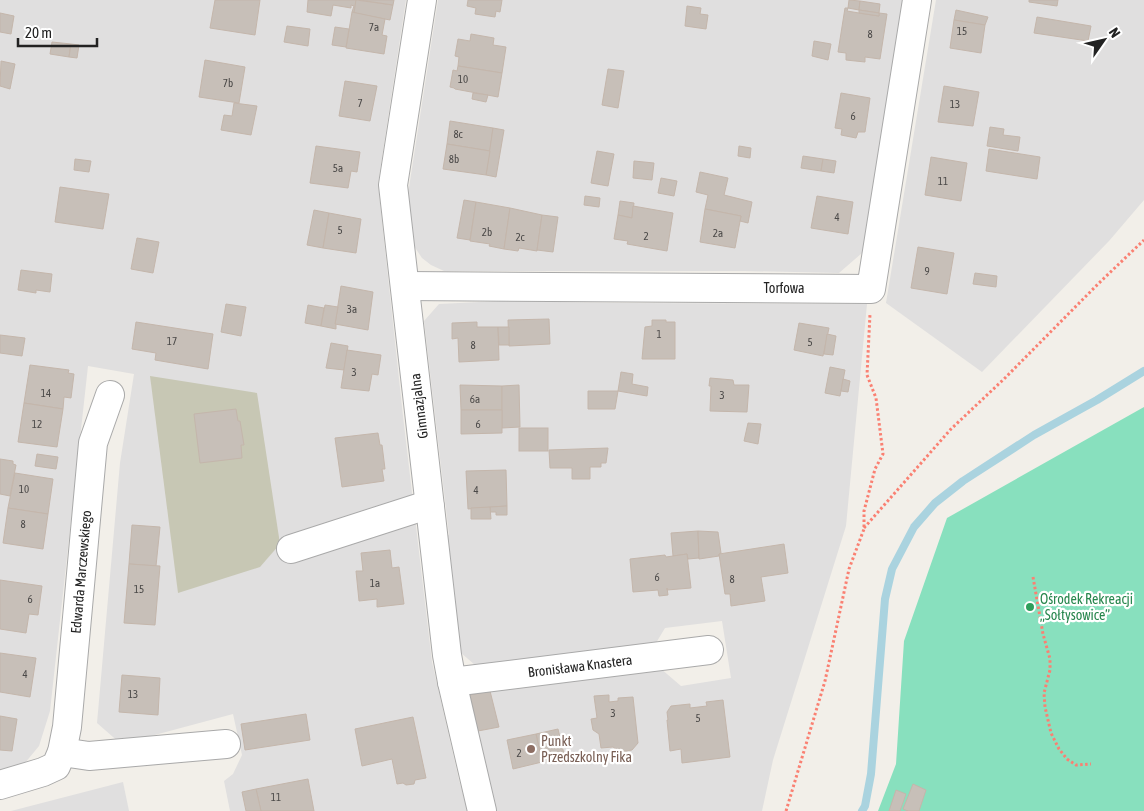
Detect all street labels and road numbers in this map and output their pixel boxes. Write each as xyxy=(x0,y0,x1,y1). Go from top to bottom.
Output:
street label: Torfowa xyxy=(764,280,804,296)
street label: Gimnazjalna xyxy=(407,372,431,440)
street label: Edwarda Marczewskiego xyxy=(68,510,94,634)
street label: Bronisława Knastera xyxy=(527,652,633,680)

